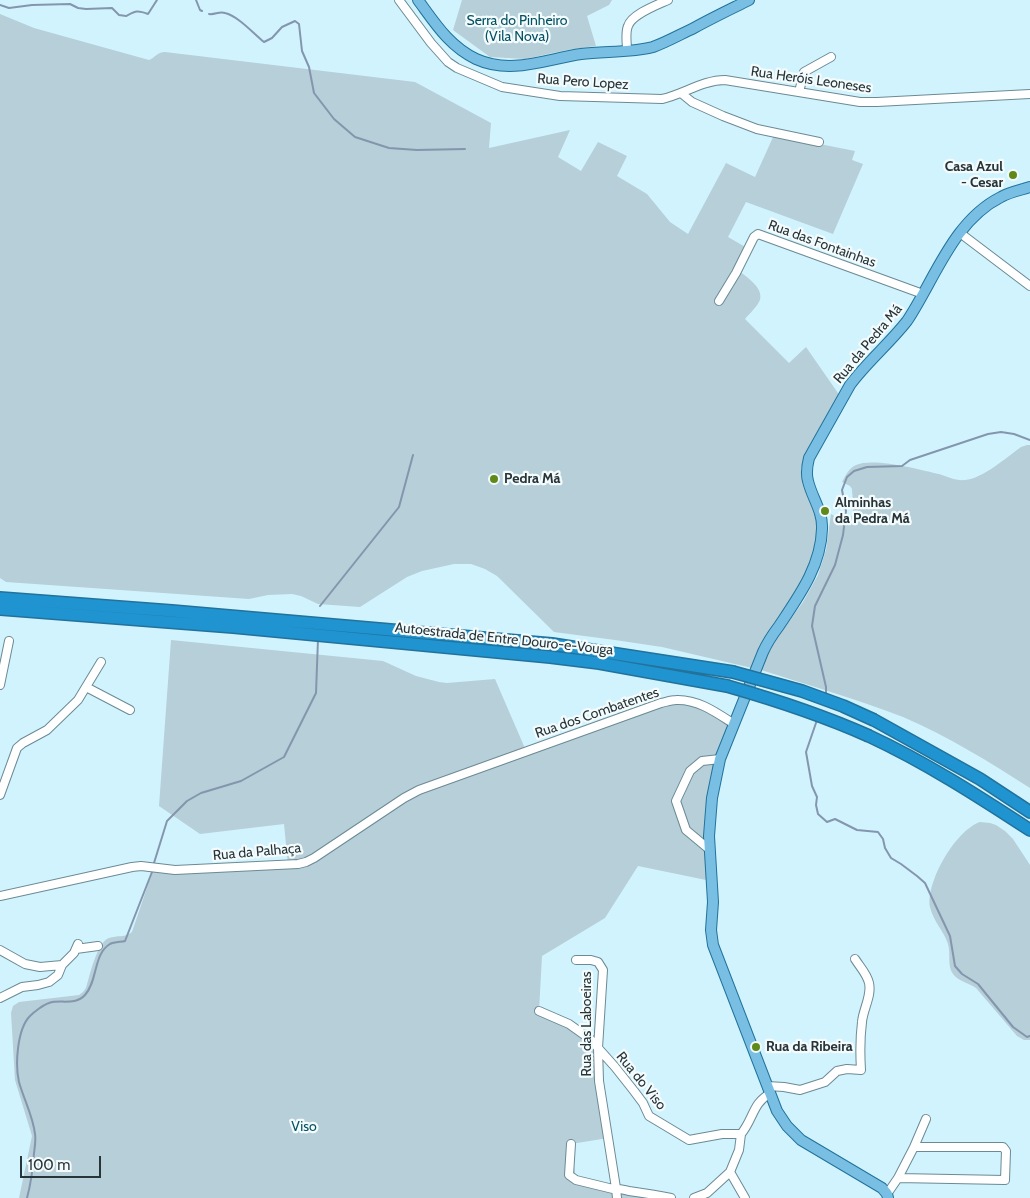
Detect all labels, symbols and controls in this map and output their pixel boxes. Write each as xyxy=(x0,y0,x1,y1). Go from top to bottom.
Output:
park label: Serra do Pinheiro (Vila Nova) xyxy=(467,13,567,46)
street label: Rua Heróis Leoneses xyxy=(750,63,872,97)
street label: Rua Pero Lopez xyxy=(537,70,629,94)
place label: Casa Azul - Cesar xyxy=(945,159,1003,192)
marker: Casa Azul - Cesar xyxy=(1007,169,1019,181)
street label: Rua das Fontainhas xyxy=(766,217,878,271)
street label: Rua da Pedra Má xyxy=(830,301,906,387)
place label: Pedra Má xyxy=(504,471,561,487)
marker: Pedra Má xyxy=(488,473,500,485)
place label: Alminhas da Pedra Má xyxy=(835,495,910,528)
marker: Alminhas da Pedra Má xyxy=(819,505,831,517)
street label: Autoestrada de Entre Douro-e-Vouga xyxy=(394,619,614,659)
street label: Rua dos Combatentes xyxy=(533,684,661,742)
street label: Rua da Palhaça xyxy=(212,840,302,864)
street label: Rua das Laboeiras xyxy=(579,971,595,1077)
place label: Rua da Ribeira xyxy=(766,1039,853,1055)
marker: Rua da Ribeira xyxy=(750,1041,762,1053)
street label: Rua do Viso xyxy=(613,1049,669,1113)
park label: Viso xyxy=(291,1119,317,1135)
scale bar xyxy=(22,1146,104,1178)
text: 100 m xyxy=(28,1156,70,1174)

